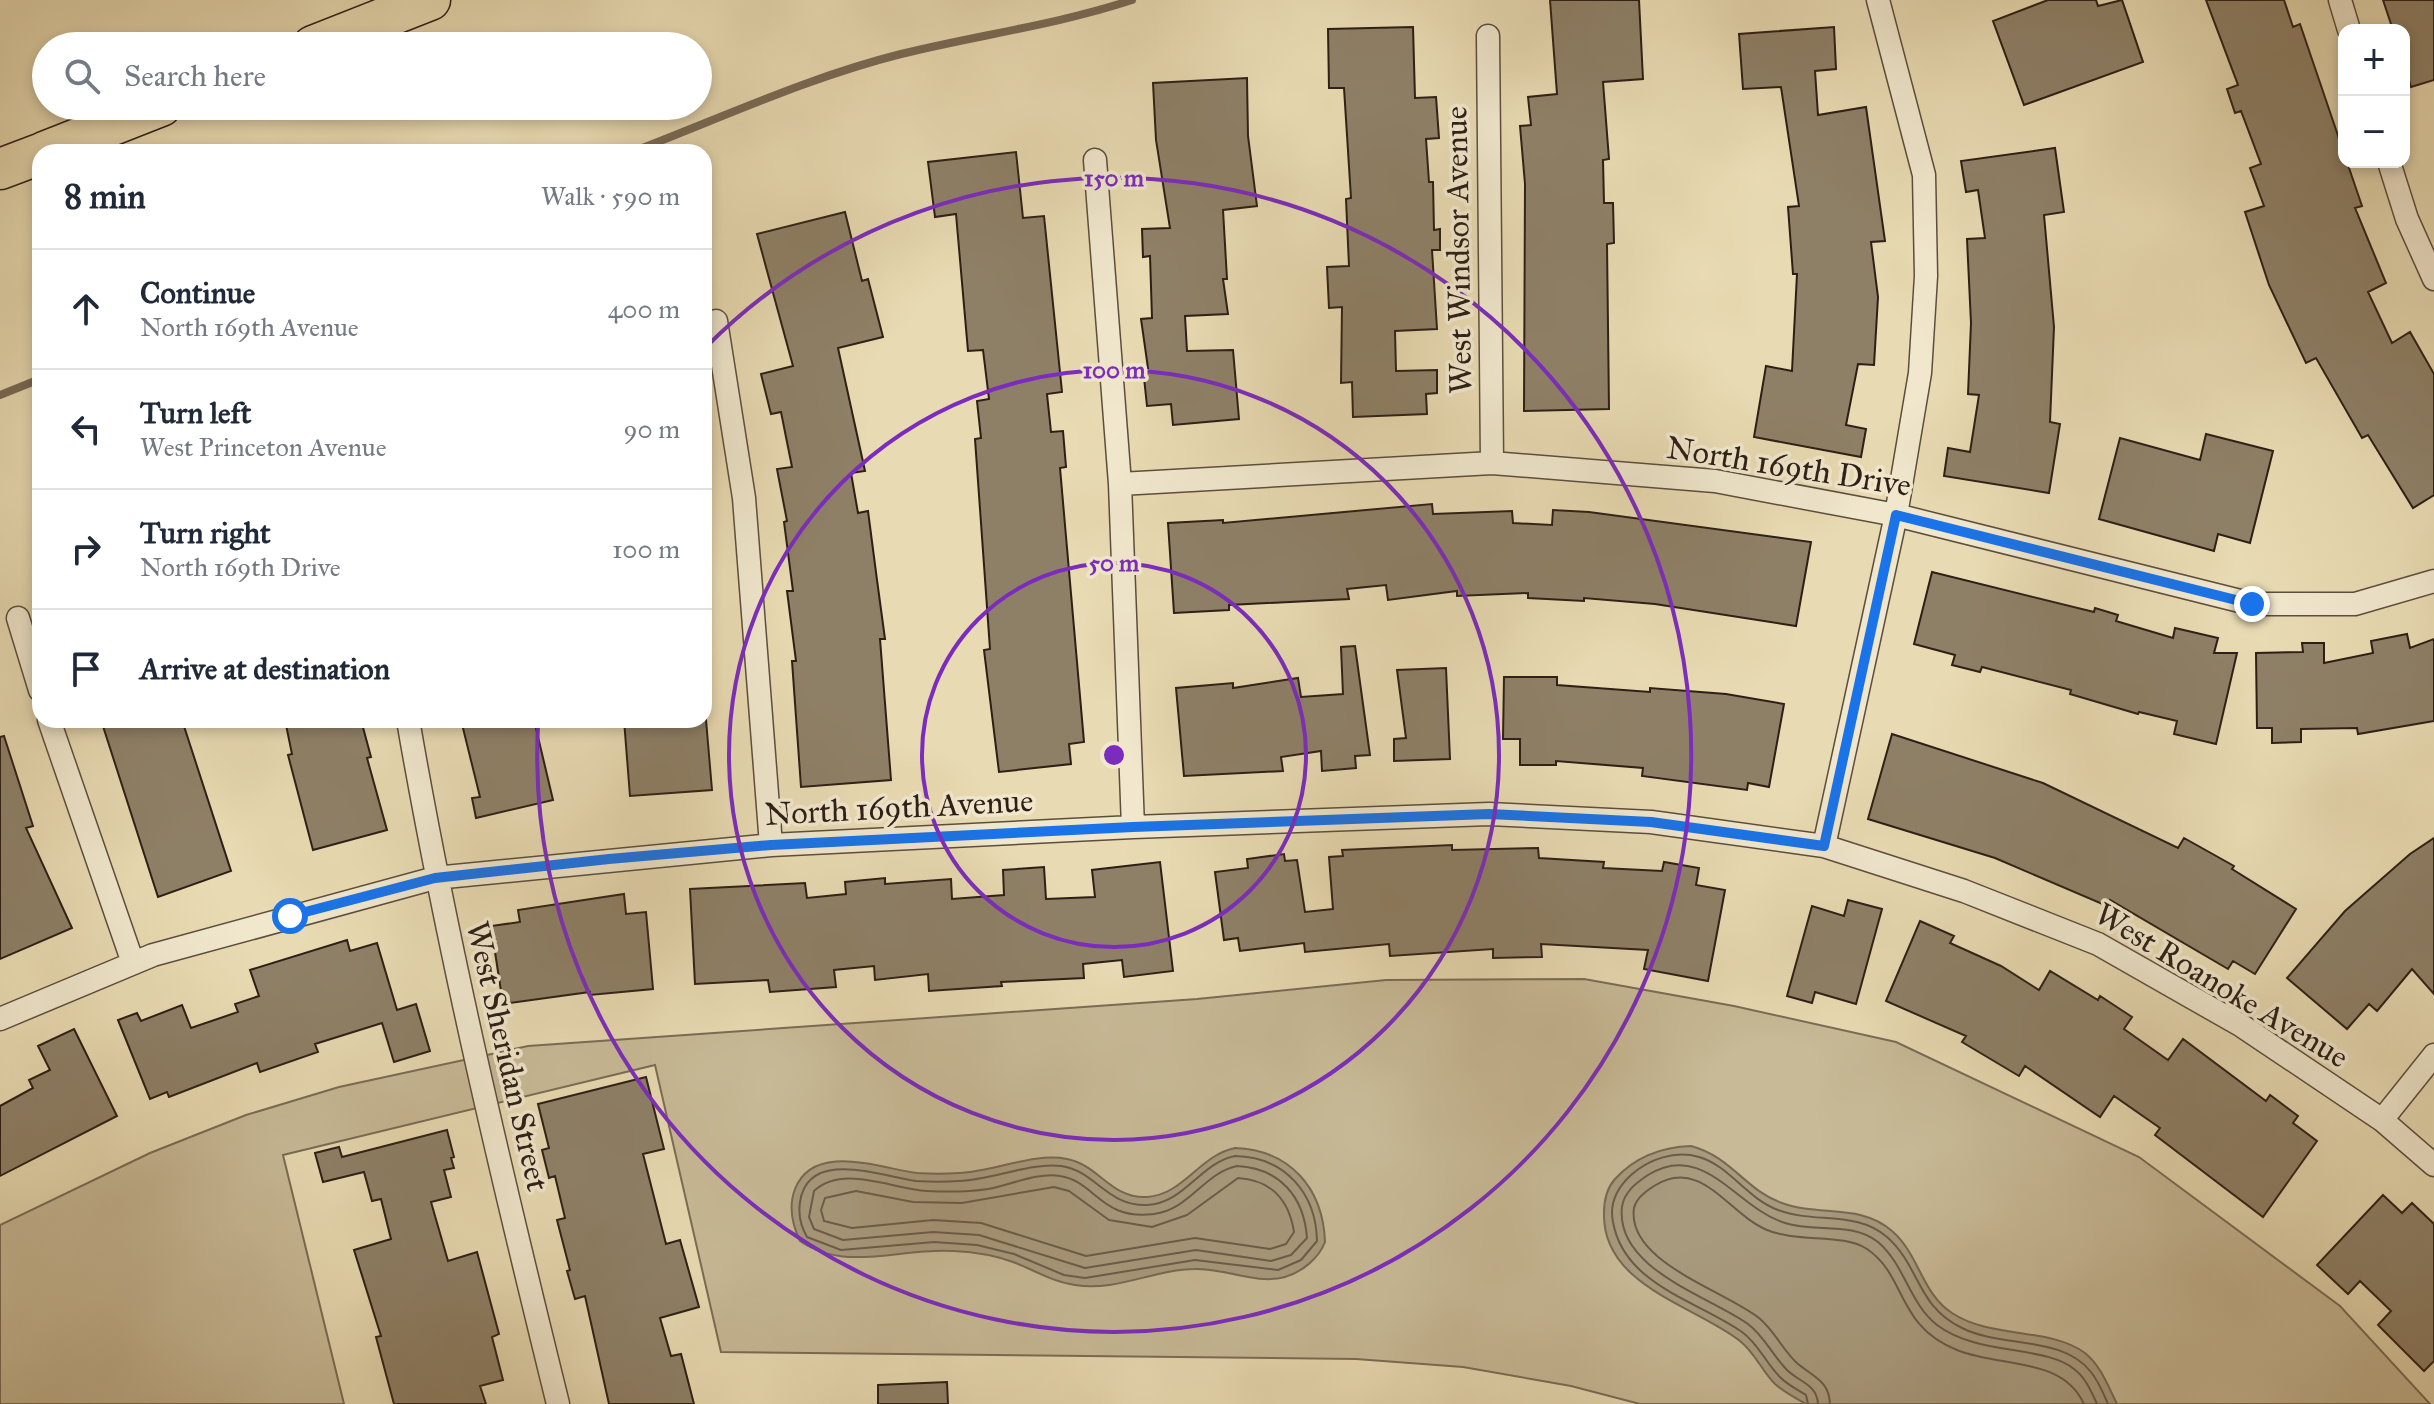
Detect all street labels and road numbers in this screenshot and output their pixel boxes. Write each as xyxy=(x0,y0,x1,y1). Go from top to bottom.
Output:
street label: West Windsor Avenue xyxy=(1436,106,1481,394)
street label: North 169th Drive xyxy=(1664,428,1914,505)
street label: North 169th Avenue xyxy=(764,781,1034,834)
street label: West Roanoke Avenue xyxy=(2088,894,2356,1077)
street label: West Sheridan Street xyxy=(458,917,558,1195)

